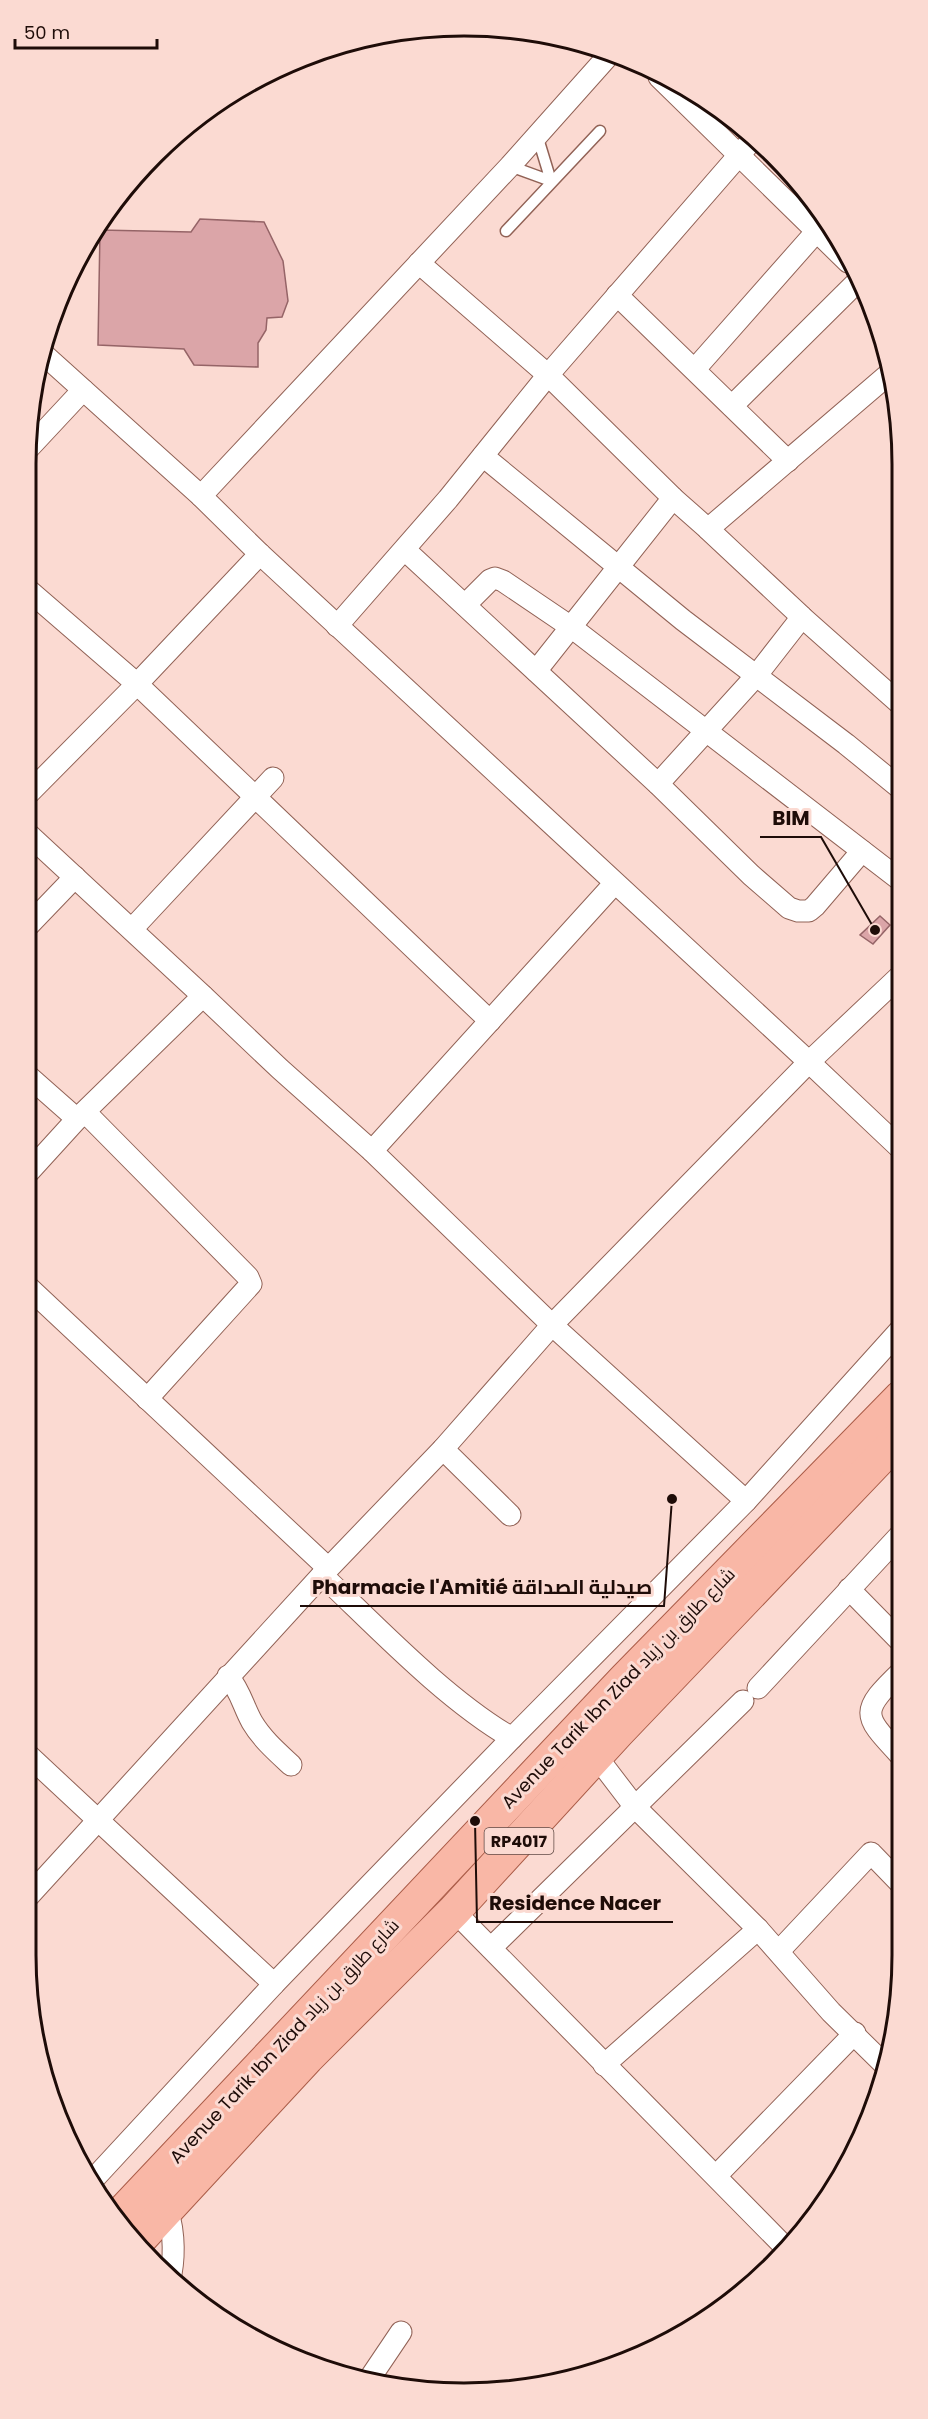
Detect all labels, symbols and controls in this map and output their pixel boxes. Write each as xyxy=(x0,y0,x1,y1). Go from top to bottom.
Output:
scale bar xyxy=(15,12,158,50)
text: 50 m xyxy=(24,20,70,45)
callout: BIM xyxy=(760,799,821,837)
text: BIM xyxy=(772,804,810,832)
street label: Avenue Tarik Ibn Ziad شارع طارق بن زياد xyxy=(496,1562,740,1814)
callout: Pharmacie l'Amitié صيدلية الصداقة xyxy=(300,1568,664,1606)
text: Pharmacie l'Amitié صيدلية الصداقة xyxy=(312,1573,652,1601)
road number: RP4017 xyxy=(484,1828,554,1854)
callout: Residence Nacer xyxy=(477,1884,673,1922)
text: Residence Nacer xyxy=(489,1889,661,1917)
street label: Avenue Tarik Ibn Ziad شارع طارق بن زياد xyxy=(164,1913,404,2169)

